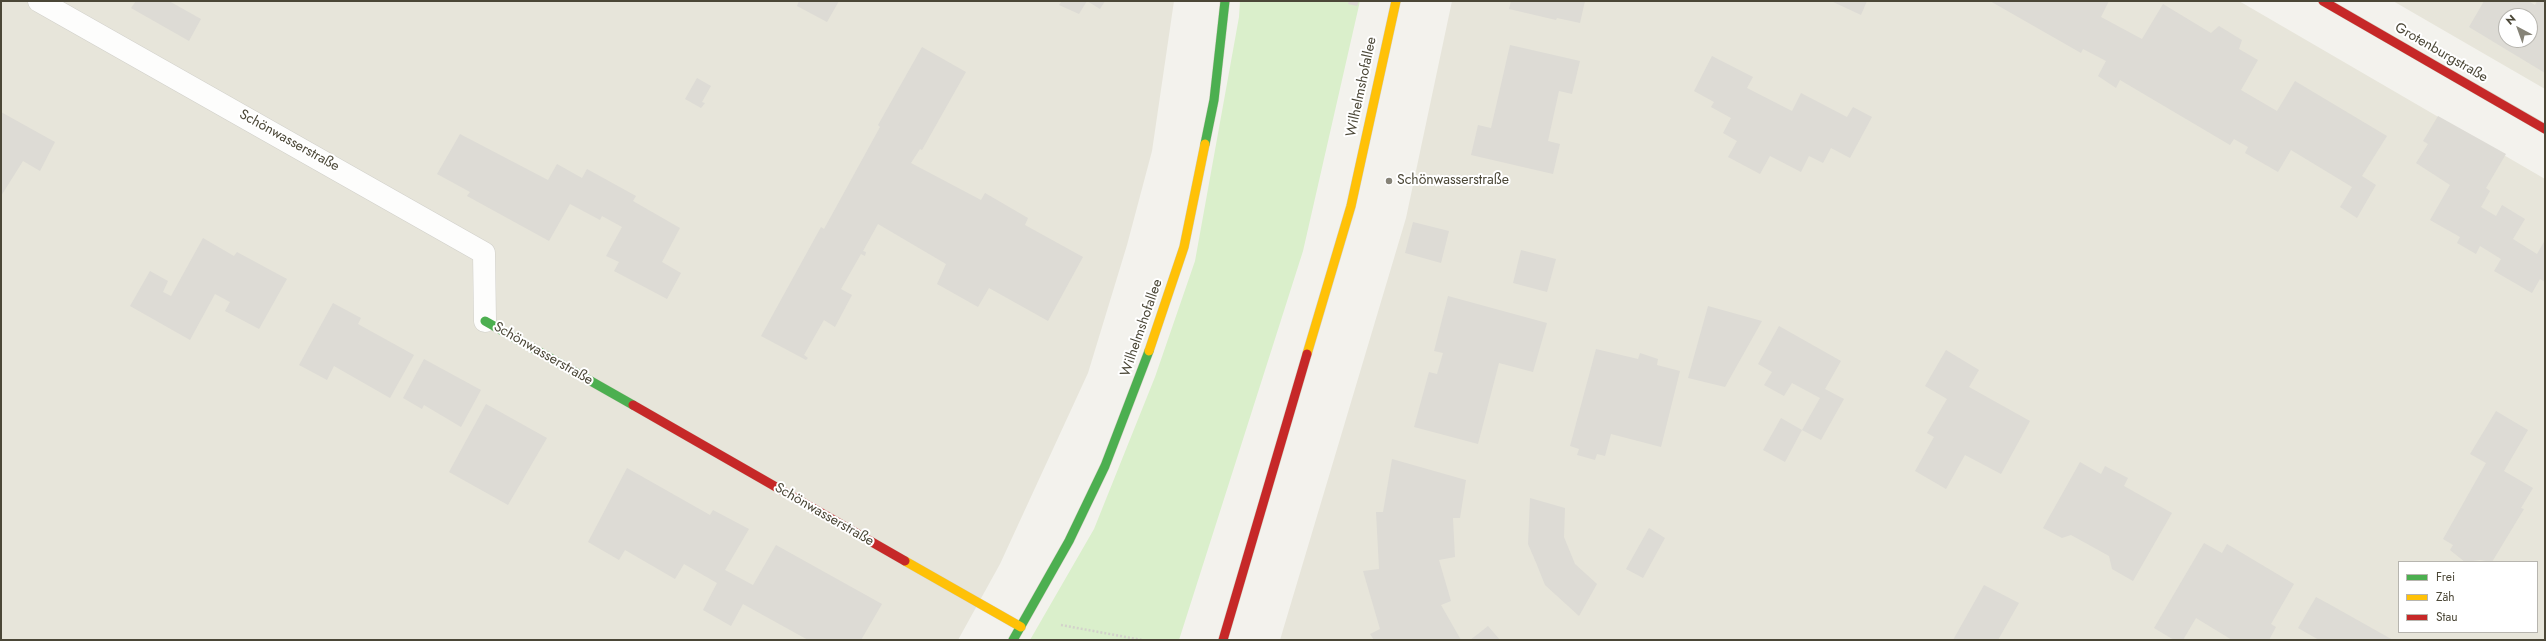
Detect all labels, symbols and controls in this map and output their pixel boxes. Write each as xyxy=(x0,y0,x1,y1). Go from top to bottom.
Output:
north arrow xyxy=(2498,8,2538,48)
text: N xyxy=(2502,11,2519,29)
street label: Grotenburgstraße xyxy=(2392,20,2490,86)
street label: Wilhelmshofallee xyxy=(1343,36,1381,138)
street label: Schönwasserstraße xyxy=(236,107,342,175)
place label: Schönwasserstraße xyxy=(1397,173,1509,189)
marker: Schönwasserstraße xyxy=(1384,176,1394,186)
street label: Wilhelmshofallee xyxy=(1118,277,1166,379)
street label: Schönwasserstraße xyxy=(490,319,596,389)
street label: Schönwasserstraße xyxy=(771,480,877,550)
legend xyxy=(2398,561,2538,633)
text: Frei xyxy=(2436,568,2455,586)
text: Zäh xyxy=(2436,588,2455,606)
text: Stau xyxy=(2436,608,2458,626)

